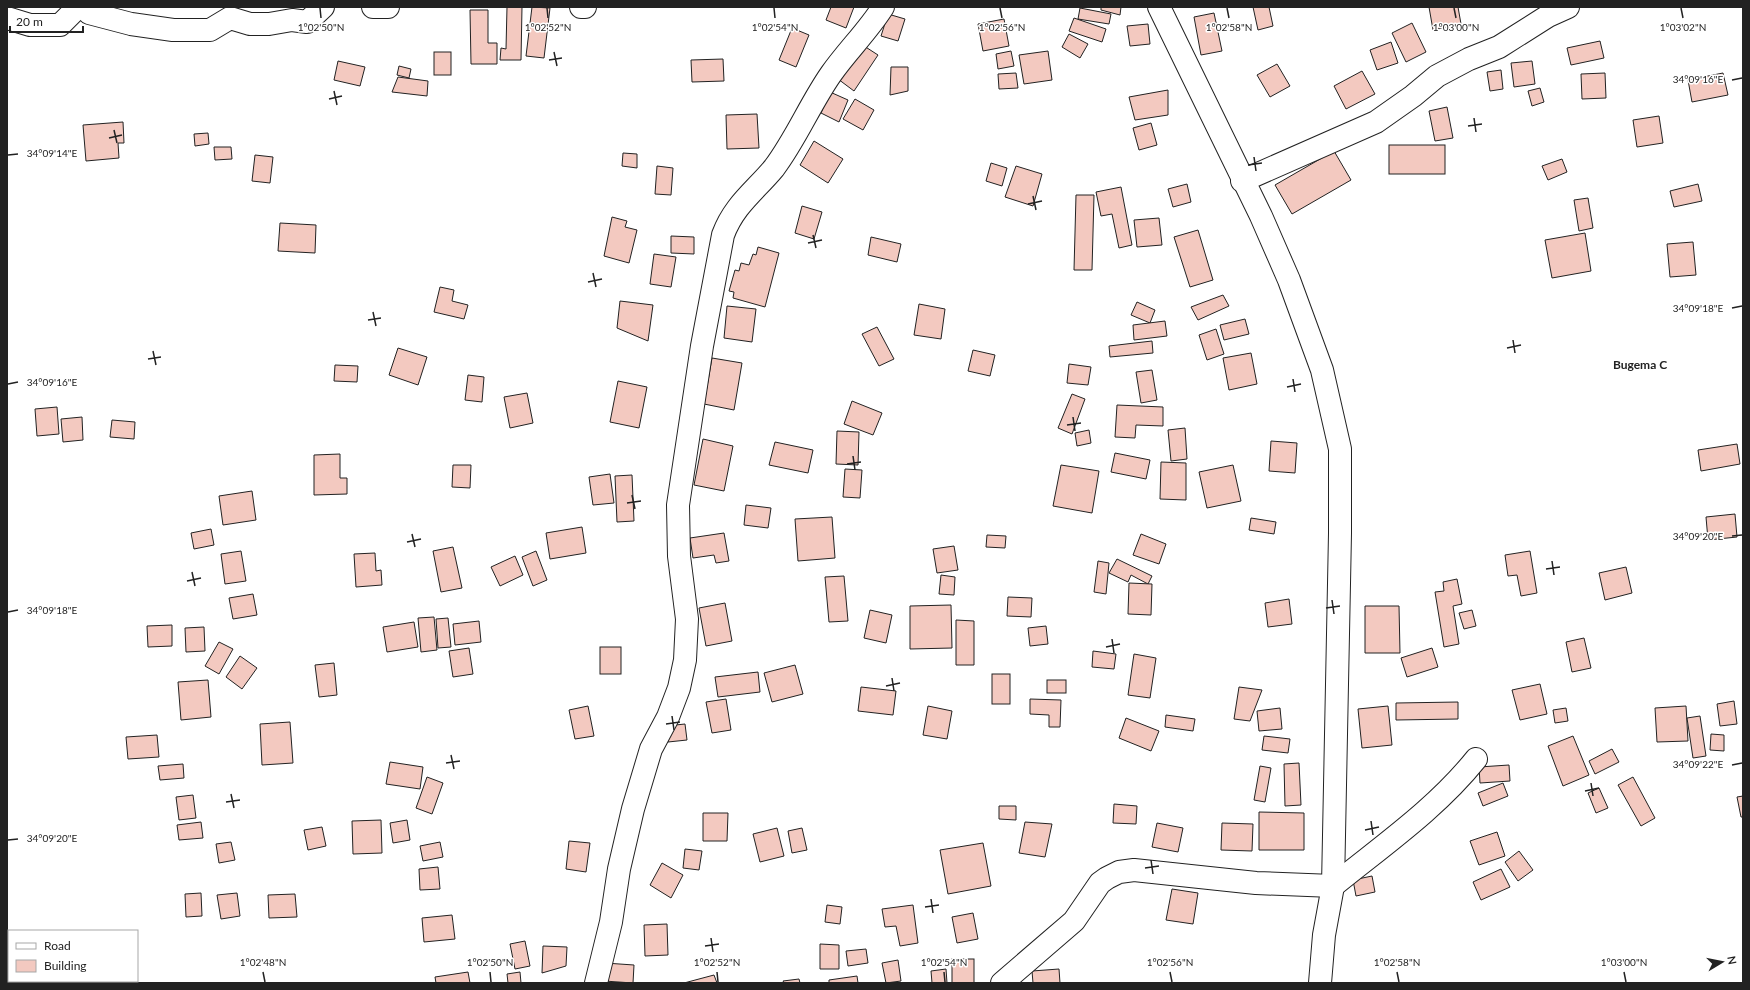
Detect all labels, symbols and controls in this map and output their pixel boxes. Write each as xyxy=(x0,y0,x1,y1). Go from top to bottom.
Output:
scale bar xyxy=(10,8,83,34)
text: 20 m xyxy=(16,14,43,29)
text: 1°02'50"N xyxy=(298,21,344,33)
text: 1°02'52"N xyxy=(525,21,571,33)
text: 1°02'54"N xyxy=(752,21,798,33)
text: 1°02'56"N xyxy=(979,21,1025,33)
text: 1°02'58"N xyxy=(1206,21,1252,33)
text: 1°03'00"N xyxy=(1433,21,1479,33)
text: 1°03'02"N xyxy=(1660,21,1706,33)
text: 34°09'16"E xyxy=(1673,73,1723,85)
text: 34°09'14"E xyxy=(27,147,77,159)
text: 34°09'18"E xyxy=(1673,302,1723,314)
district label: Bugema C xyxy=(1613,357,1667,372)
text: 34°09'16"E xyxy=(27,376,77,388)
text: 34°09'20"E xyxy=(1673,530,1723,542)
text: 34°09'18"E xyxy=(27,604,77,616)
text: 34°09'22"E xyxy=(1673,758,1723,770)
text: 34°09'20"E xyxy=(27,832,77,844)
legend xyxy=(8,930,138,982)
text: Road xyxy=(44,938,71,953)
north arrow xyxy=(1702,942,1742,982)
text: N xyxy=(1725,955,1739,965)
text: 1°02'48"N xyxy=(240,956,286,968)
text: 1°02'50"N xyxy=(467,956,513,968)
text: 1°02'52"N xyxy=(694,956,740,968)
text: 1°02'54"N xyxy=(921,956,967,968)
text: 1°02'56"N xyxy=(1147,956,1193,968)
text: 1°02'58"N xyxy=(1374,956,1420,968)
text: 1°03'00"N xyxy=(1601,956,1647,968)
text: Building xyxy=(44,958,87,973)

